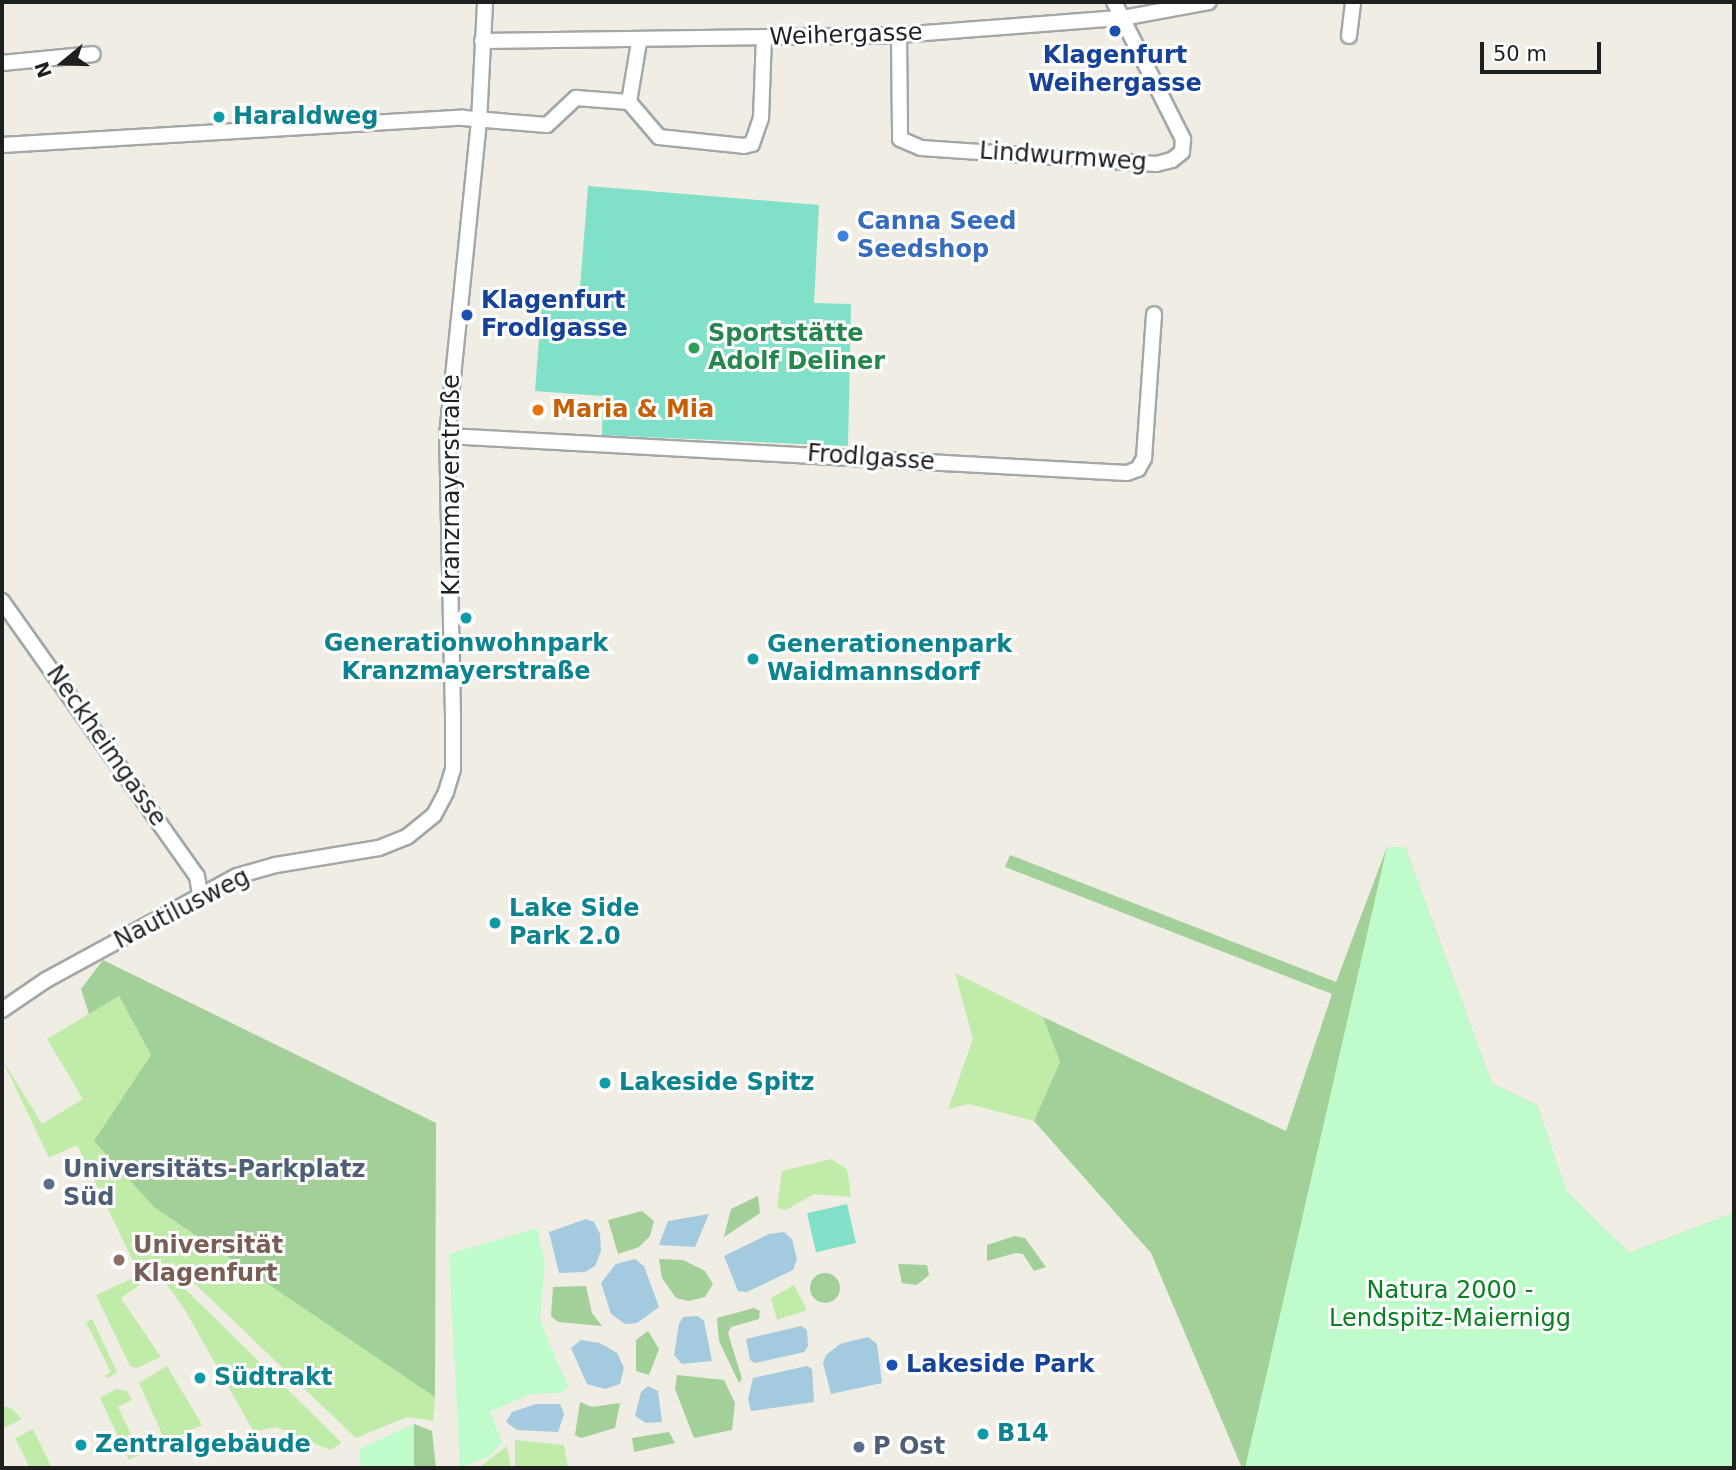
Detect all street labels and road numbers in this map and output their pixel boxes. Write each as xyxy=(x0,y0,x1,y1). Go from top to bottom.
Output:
street label: Weihergasse xyxy=(769,18,923,52)
street label: Lindwurmweg xyxy=(978,137,1148,177)
street label: Kranzmayerstraße xyxy=(438,374,466,596)
street label: Frodlgasse xyxy=(806,439,936,477)
street label: Neckheimgasse xyxy=(40,660,172,832)
street label: Nautilusweg xyxy=(110,863,254,955)

